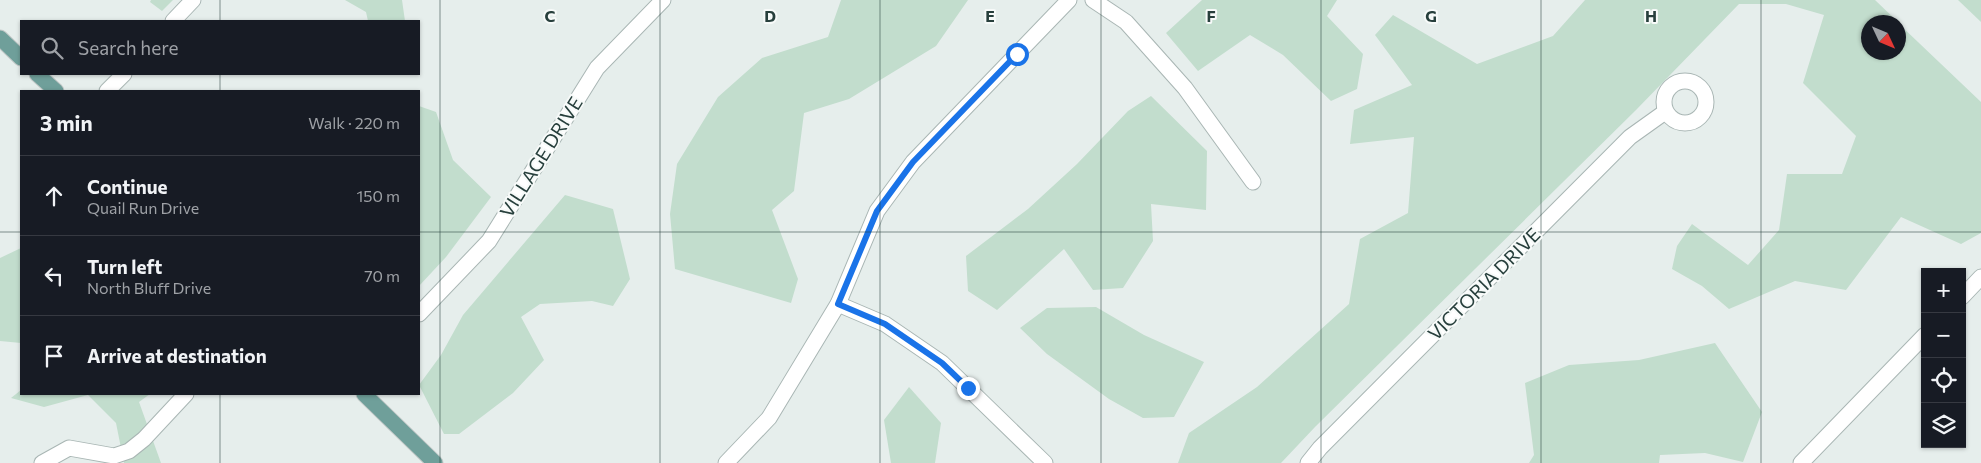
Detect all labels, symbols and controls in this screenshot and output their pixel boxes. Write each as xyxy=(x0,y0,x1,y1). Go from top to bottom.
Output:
text: C xyxy=(545,6,556,25)
text: D xyxy=(764,6,776,25)
text: E xyxy=(985,6,995,25)
text: F xyxy=(1206,6,1216,25)
text: G xyxy=(1425,6,1437,25)
text: H xyxy=(1645,6,1657,25)
north arrow xyxy=(1861,15,1906,60)
search box xyxy=(20,20,420,75)
icon: search xyxy=(38,34,66,62)
text: Search here xyxy=(78,36,178,59)
route start xyxy=(1006,43,1029,66)
street label: VILLAGE DRIVE xyxy=(494,92,587,221)
text: 3 min xyxy=(40,110,93,135)
text: Walk · 220 m xyxy=(308,113,400,132)
text: Continue xyxy=(87,175,167,198)
icon: ahead xyxy=(40,182,68,210)
text: 150 m xyxy=(357,186,400,205)
text: Quail Run Drive xyxy=(87,198,199,217)
street label: VICTORIA DRIVE xyxy=(1423,223,1545,345)
text: Turn left xyxy=(87,255,162,278)
icon: left xyxy=(40,262,68,290)
text: 70 m xyxy=(364,266,400,285)
map controls xyxy=(1921,268,1966,448)
button: + xyxy=(1921,268,1966,313)
text: North Bluff Drive xyxy=(87,278,211,297)
button: − xyxy=(1921,313,1966,358)
icon: arrive xyxy=(40,342,68,370)
text: Arrive at destination xyxy=(87,344,267,367)
button: locate xyxy=(1921,358,1966,403)
route end xyxy=(957,377,980,400)
button: layers xyxy=(1921,403,1966,448)

